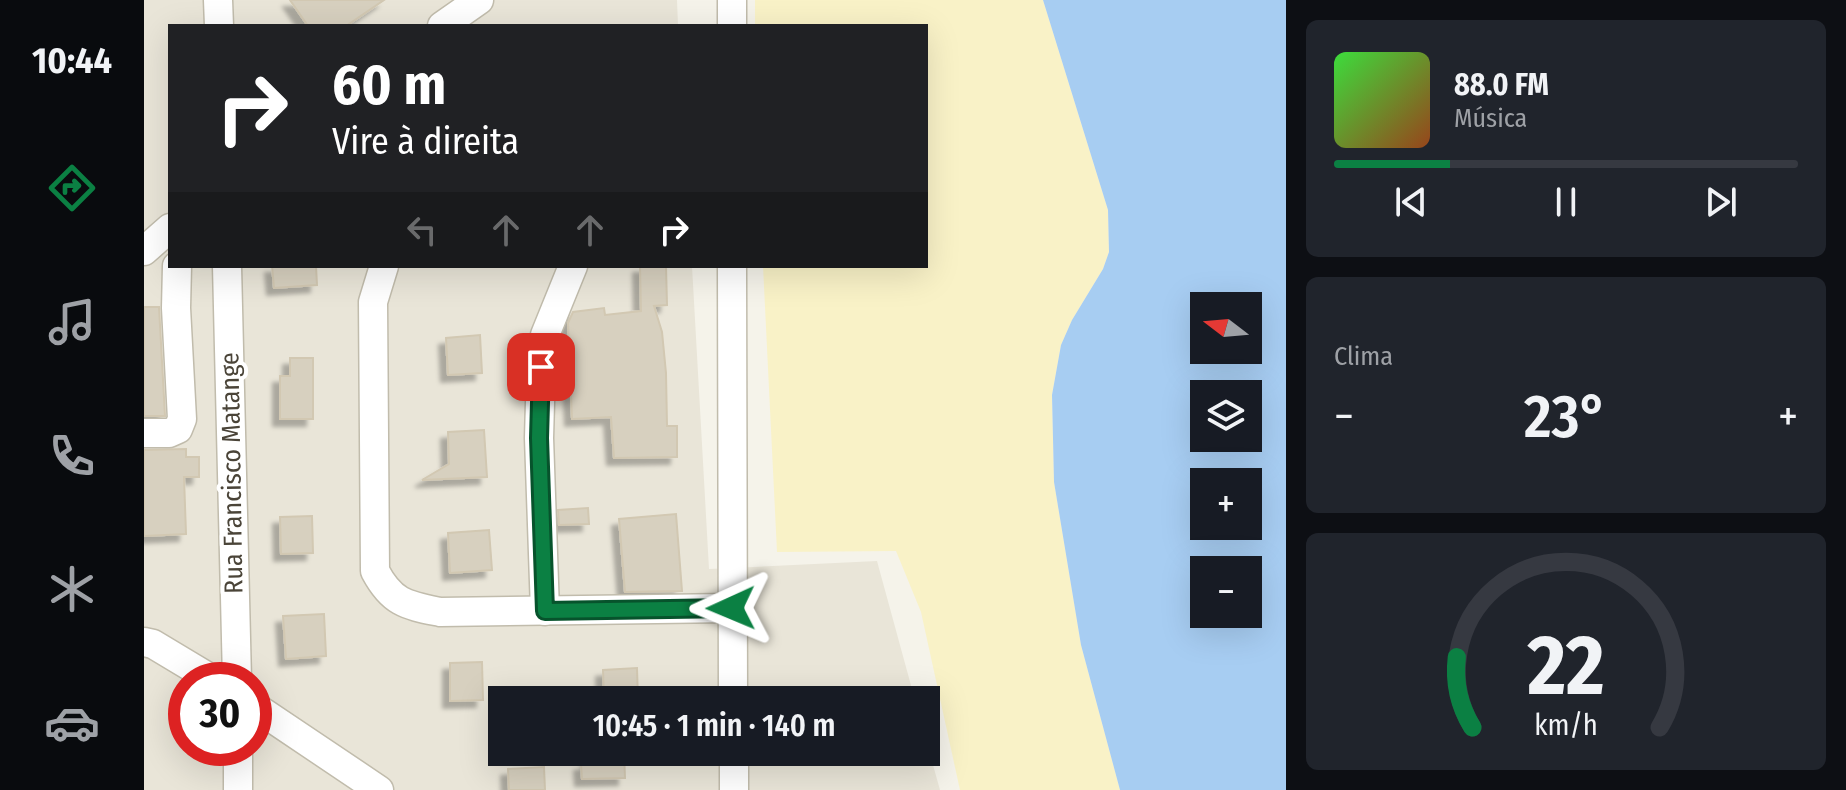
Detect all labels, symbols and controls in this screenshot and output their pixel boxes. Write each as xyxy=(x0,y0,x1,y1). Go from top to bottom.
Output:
text: 10:44 xyxy=(32,39,112,83)
text: 60 m xyxy=(332,52,446,119)
icon: right xyxy=(200,56,304,160)
text: 88.0 FM xyxy=(1454,67,1549,103)
text: Música xyxy=(1454,103,1527,134)
text: Vire à direita xyxy=(332,120,519,164)
icon: directions xyxy=(44,160,100,216)
icon: previous xyxy=(1389,180,1433,224)
icon: pause xyxy=(1544,180,1588,224)
icon: next xyxy=(1699,180,1743,224)
icon: left xyxy=(400,208,444,252)
icon: ahead xyxy=(484,208,528,252)
icon: ahead xyxy=(568,208,612,252)
icon: right xyxy=(652,208,696,252)
north arrow xyxy=(1190,292,1262,364)
map controls xyxy=(1190,292,1262,628)
icon: music xyxy=(44,294,100,350)
pin xyxy=(507,333,575,401)
text: Clima xyxy=(1334,341,1393,372)
icon: arrive xyxy=(519,345,563,389)
street label: Rua Francisco Matange xyxy=(214,352,250,594)
button: layers xyxy=(1190,380,1262,452)
text: 23° xyxy=(1524,381,1608,453)
text: − xyxy=(1334,390,1354,443)
text: + xyxy=(1778,390,1798,443)
icon: phone xyxy=(44,428,100,484)
button: + xyxy=(1190,468,1262,540)
button: − xyxy=(1190,556,1262,628)
icon: climate xyxy=(44,561,100,617)
position arrow xyxy=(689,566,773,650)
text: 22 xyxy=(1526,615,1605,715)
speed limit sign: 30 xyxy=(168,662,272,766)
icon: car xyxy=(44,695,100,751)
text: 10:45 · 1 min · 140 m xyxy=(593,708,835,744)
text: km/h xyxy=(1534,708,1598,743)

